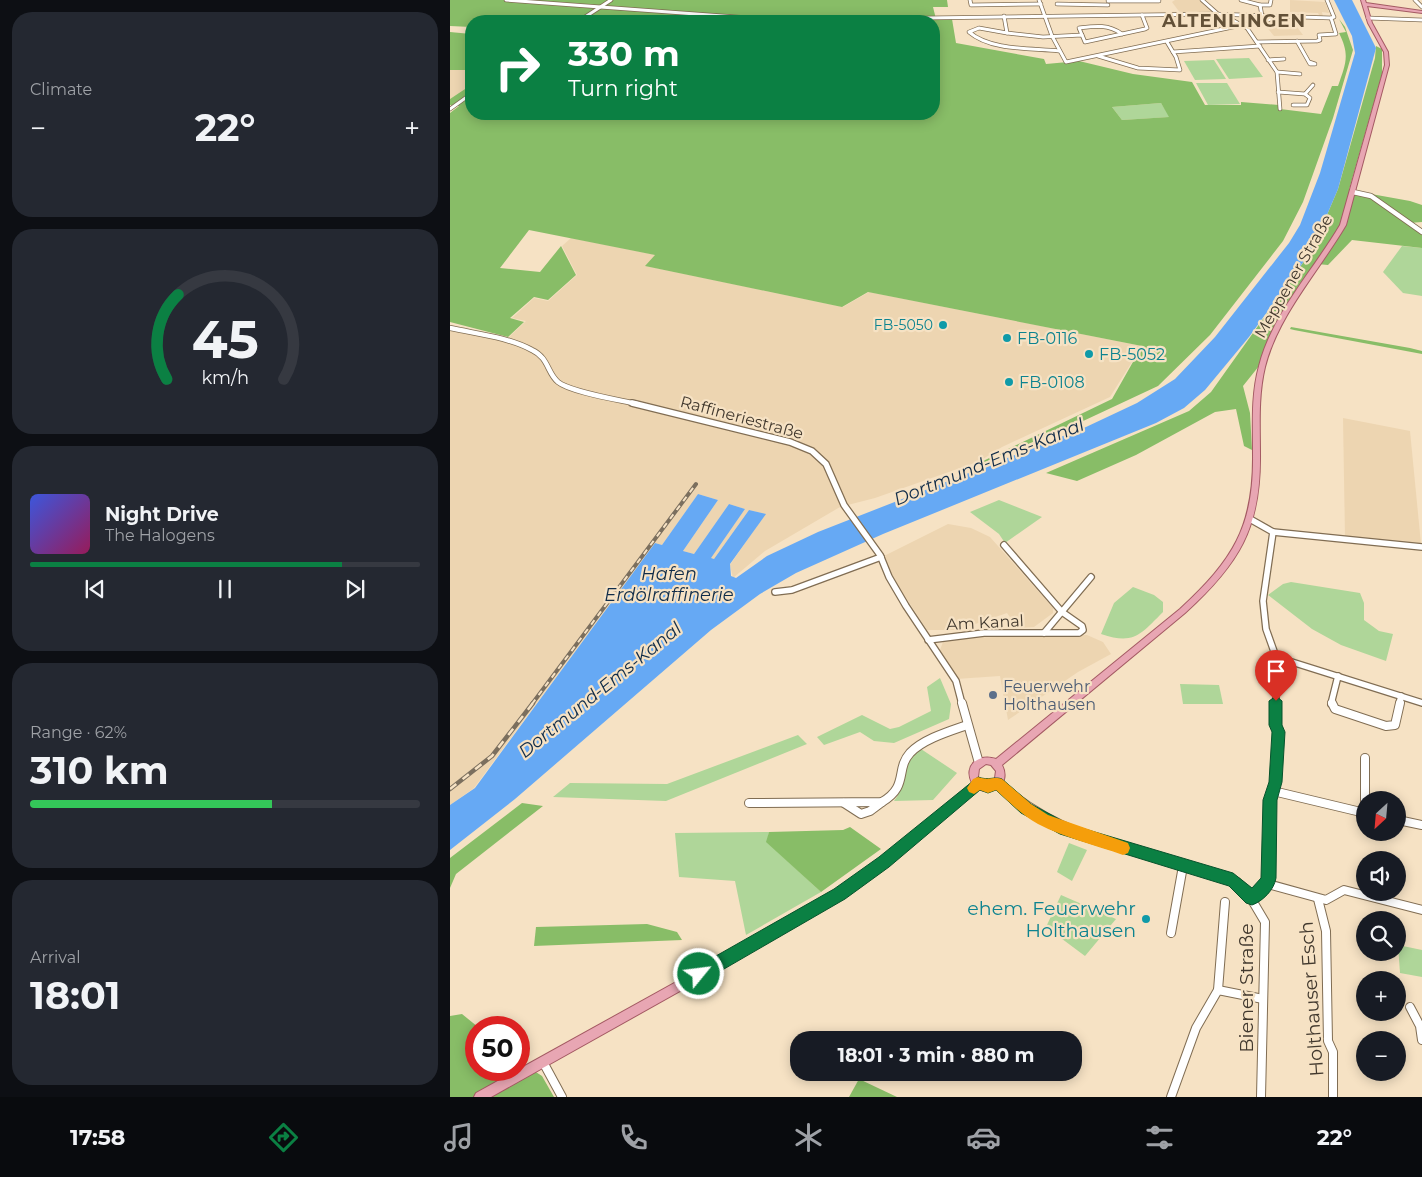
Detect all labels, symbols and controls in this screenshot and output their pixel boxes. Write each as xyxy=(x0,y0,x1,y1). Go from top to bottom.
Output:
district label: ALTENLINGEN xyxy=(1161,10,1306,32)
text: 330 m xyxy=(568,32,680,75)
icon: right xyxy=(485,35,550,100)
text: Turn right xyxy=(568,75,678,102)
text: Climate xyxy=(30,80,92,99)
text: 22° xyxy=(195,104,255,151)
text: − xyxy=(30,111,46,145)
text: + xyxy=(404,111,420,145)
street label: Meppener Straße xyxy=(1250,211,1336,341)
text: 45 xyxy=(192,308,258,371)
place label: FB-5050 xyxy=(874,316,933,334)
marker: FB-5050 xyxy=(937,319,949,331)
place label: FB-0116 xyxy=(1017,329,1078,348)
marker: FB-0116 xyxy=(1001,332,1013,344)
place label: FB-5052 xyxy=(1099,345,1165,364)
marker: FB-5052 xyxy=(1083,348,1095,360)
text: km/h xyxy=(201,367,249,388)
place label: FB-0108 xyxy=(1019,373,1085,392)
marker: FB-0108 xyxy=(1003,376,1015,388)
street label: Raffineriestraße xyxy=(678,392,806,443)
water label: Dortmund-Ems-Kanal xyxy=(891,414,1088,510)
text: Night Drive xyxy=(105,503,219,526)
text: The Halogens xyxy=(105,526,215,545)
water label: Hafen Erdölraffinerie xyxy=(604,563,734,606)
icon: previous xyxy=(81,575,109,603)
icon: pause xyxy=(211,575,239,603)
icon: next xyxy=(341,575,369,603)
street label: Am Kanal xyxy=(946,611,1024,634)
water label: Dortmund-Ems-Kanal xyxy=(514,617,686,763)
pin xyxy=(1255,650,1297,701)
icon: arrive xyxy=(1262,657,1290,685)
place label: Feuerwehr Holthausen xyxy=(1003,677,1096,714)
marker: Feuerwehr Holthausen xyxy=(987,689,999,701)
text: Range · 62% xyxy=(30,723,127,742)
text: 310 km xyxy=(30,747,169,794)
north arrow xyxy=(1356,791,1406,841)
map controls xyxy=(1356,791,1406,1081)
button: sound xyxy=(1356,851,1406,901)
place label: ehem. Feuerwehr Holthausen xyxy=(967,897,1136,942)
button: search xyxy=(1356,911,1406,961)
marker: ehem. Feuerwehr Holthausen xyxy=(1140,913,1152,925)
street label: Holthauser Esch xyxy=(1295,921,1328,1077)
street label: Biener Straße xyxy=(1235,923,1258,1053)
position arrow xyxy=(672,947,724,999)
text: Arrival xyxy=(30,948,80,967)
button: + xyxy=(1356,971,1406,1021)
text: 18:01 xyxy=(30,972,120,1019)
speed limit sign: 50 xyxy=(465,1016,530,1081)
button: − xyxy=(1356,1031,1406,1081)
text: 18:01 · 3 min · 880 m xyxy=(838,1044,1034,1067)
icon: directions xyxy=(266,1120,301,1155)
icon: music xyxy=(441,1120,476,1155)
icon: phone xyxy=(616,1120,651,1155)
icon: climate xyxy=(791,1120,826,1155)
icon: car xyxy=(966,1120,1001,1155)
icon: filters xyxy=(1142,1120,1177,1155)
text: 17:58 xyxy=(70,1124,125,1151)
text: 22° xyxy=(1317,1124,1352,1151)

